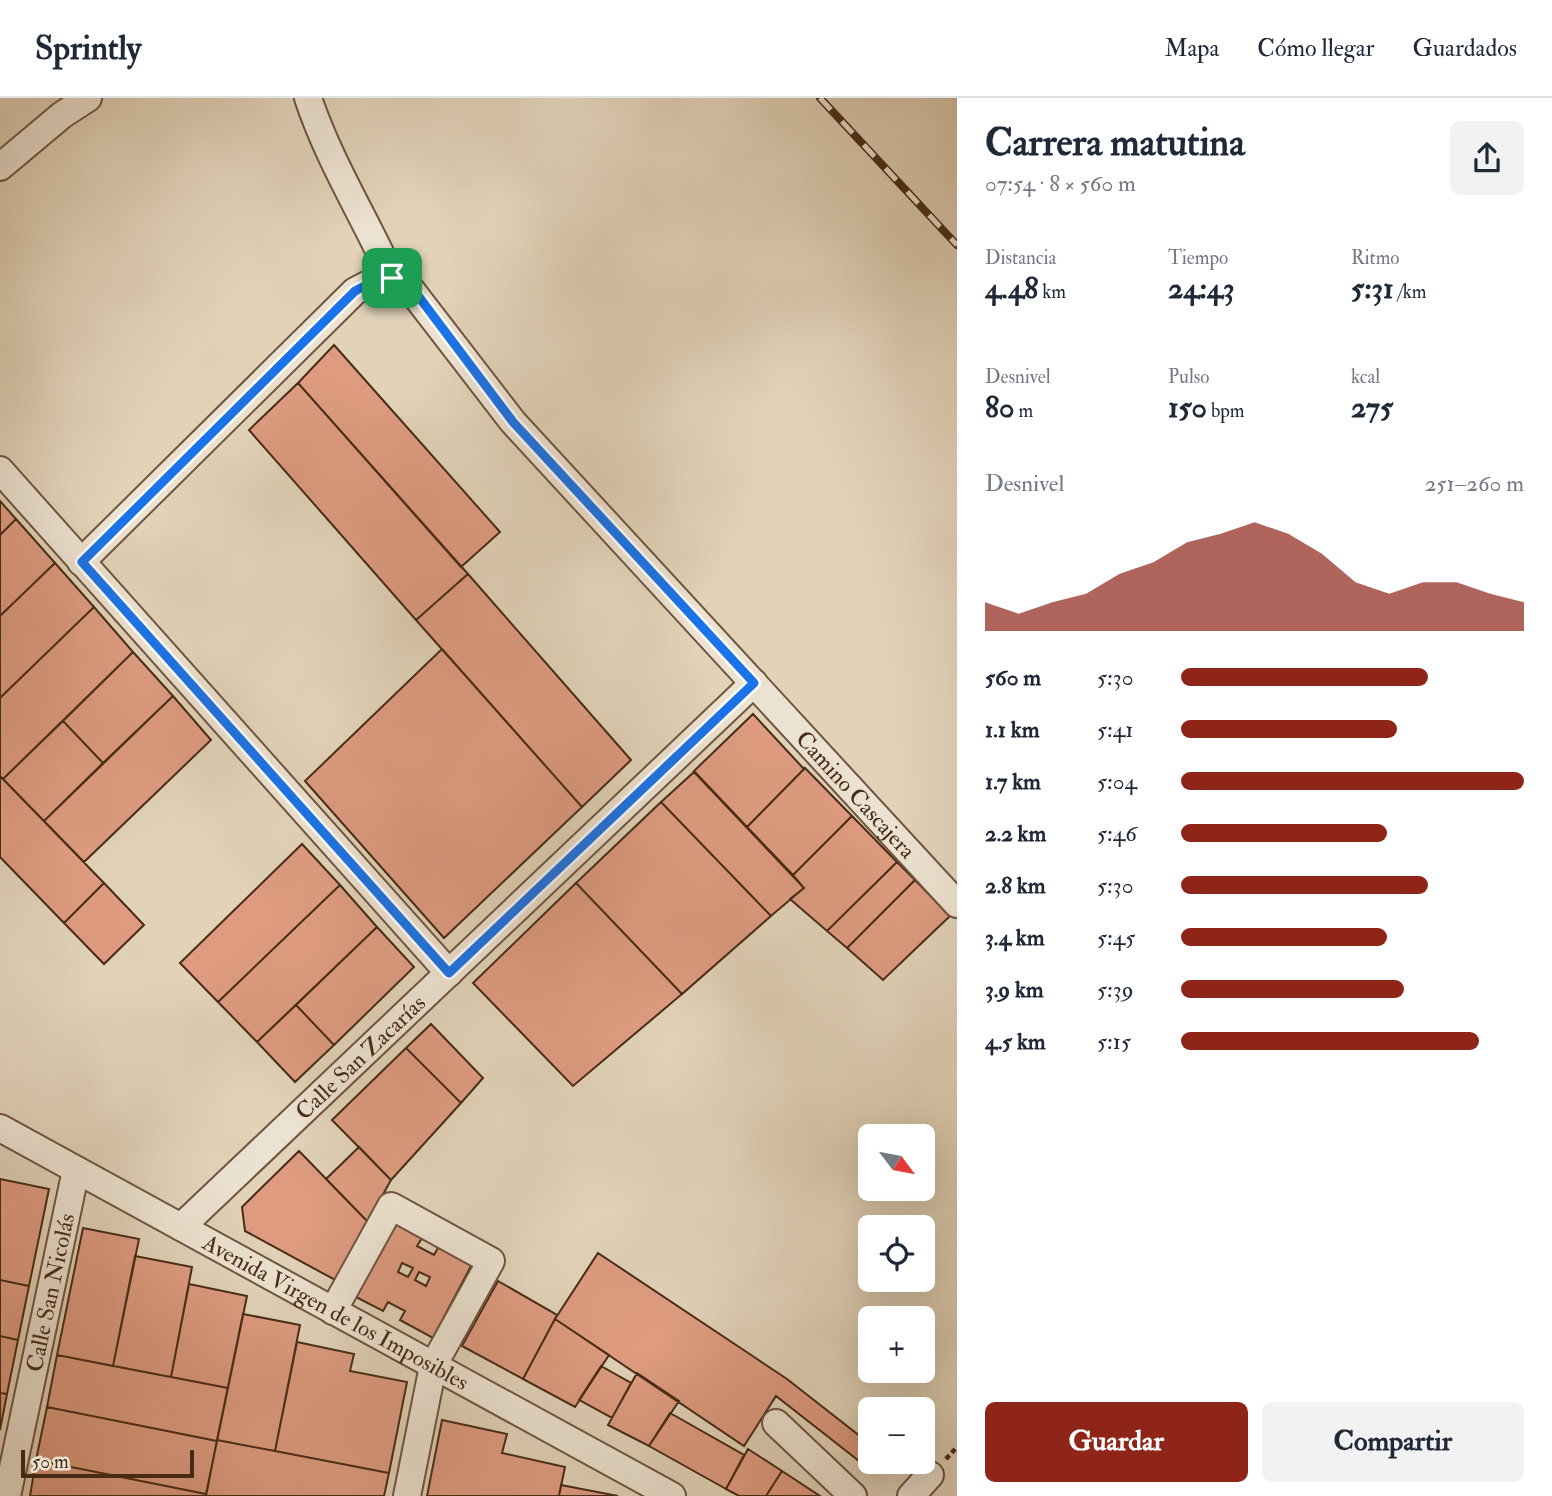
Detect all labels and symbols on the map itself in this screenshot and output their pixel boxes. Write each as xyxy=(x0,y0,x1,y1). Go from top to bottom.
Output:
pin xyxy=(362,248,422,308)
street label: Camino Cascajera xyxy=(790,724,923,865)
street label: Calle San Zacarías xyxy=(289,988,431,1126)
north arrow xyxy=(858,1124,934,1200)
street label: Calle San Nicolás xyxy=(19,1211,81,1374)
street label: Avenida Virgen de los Imposibles xyxy=(197,1227,474,1397)
scale bar xyxy=(21,1447,194,1479)

